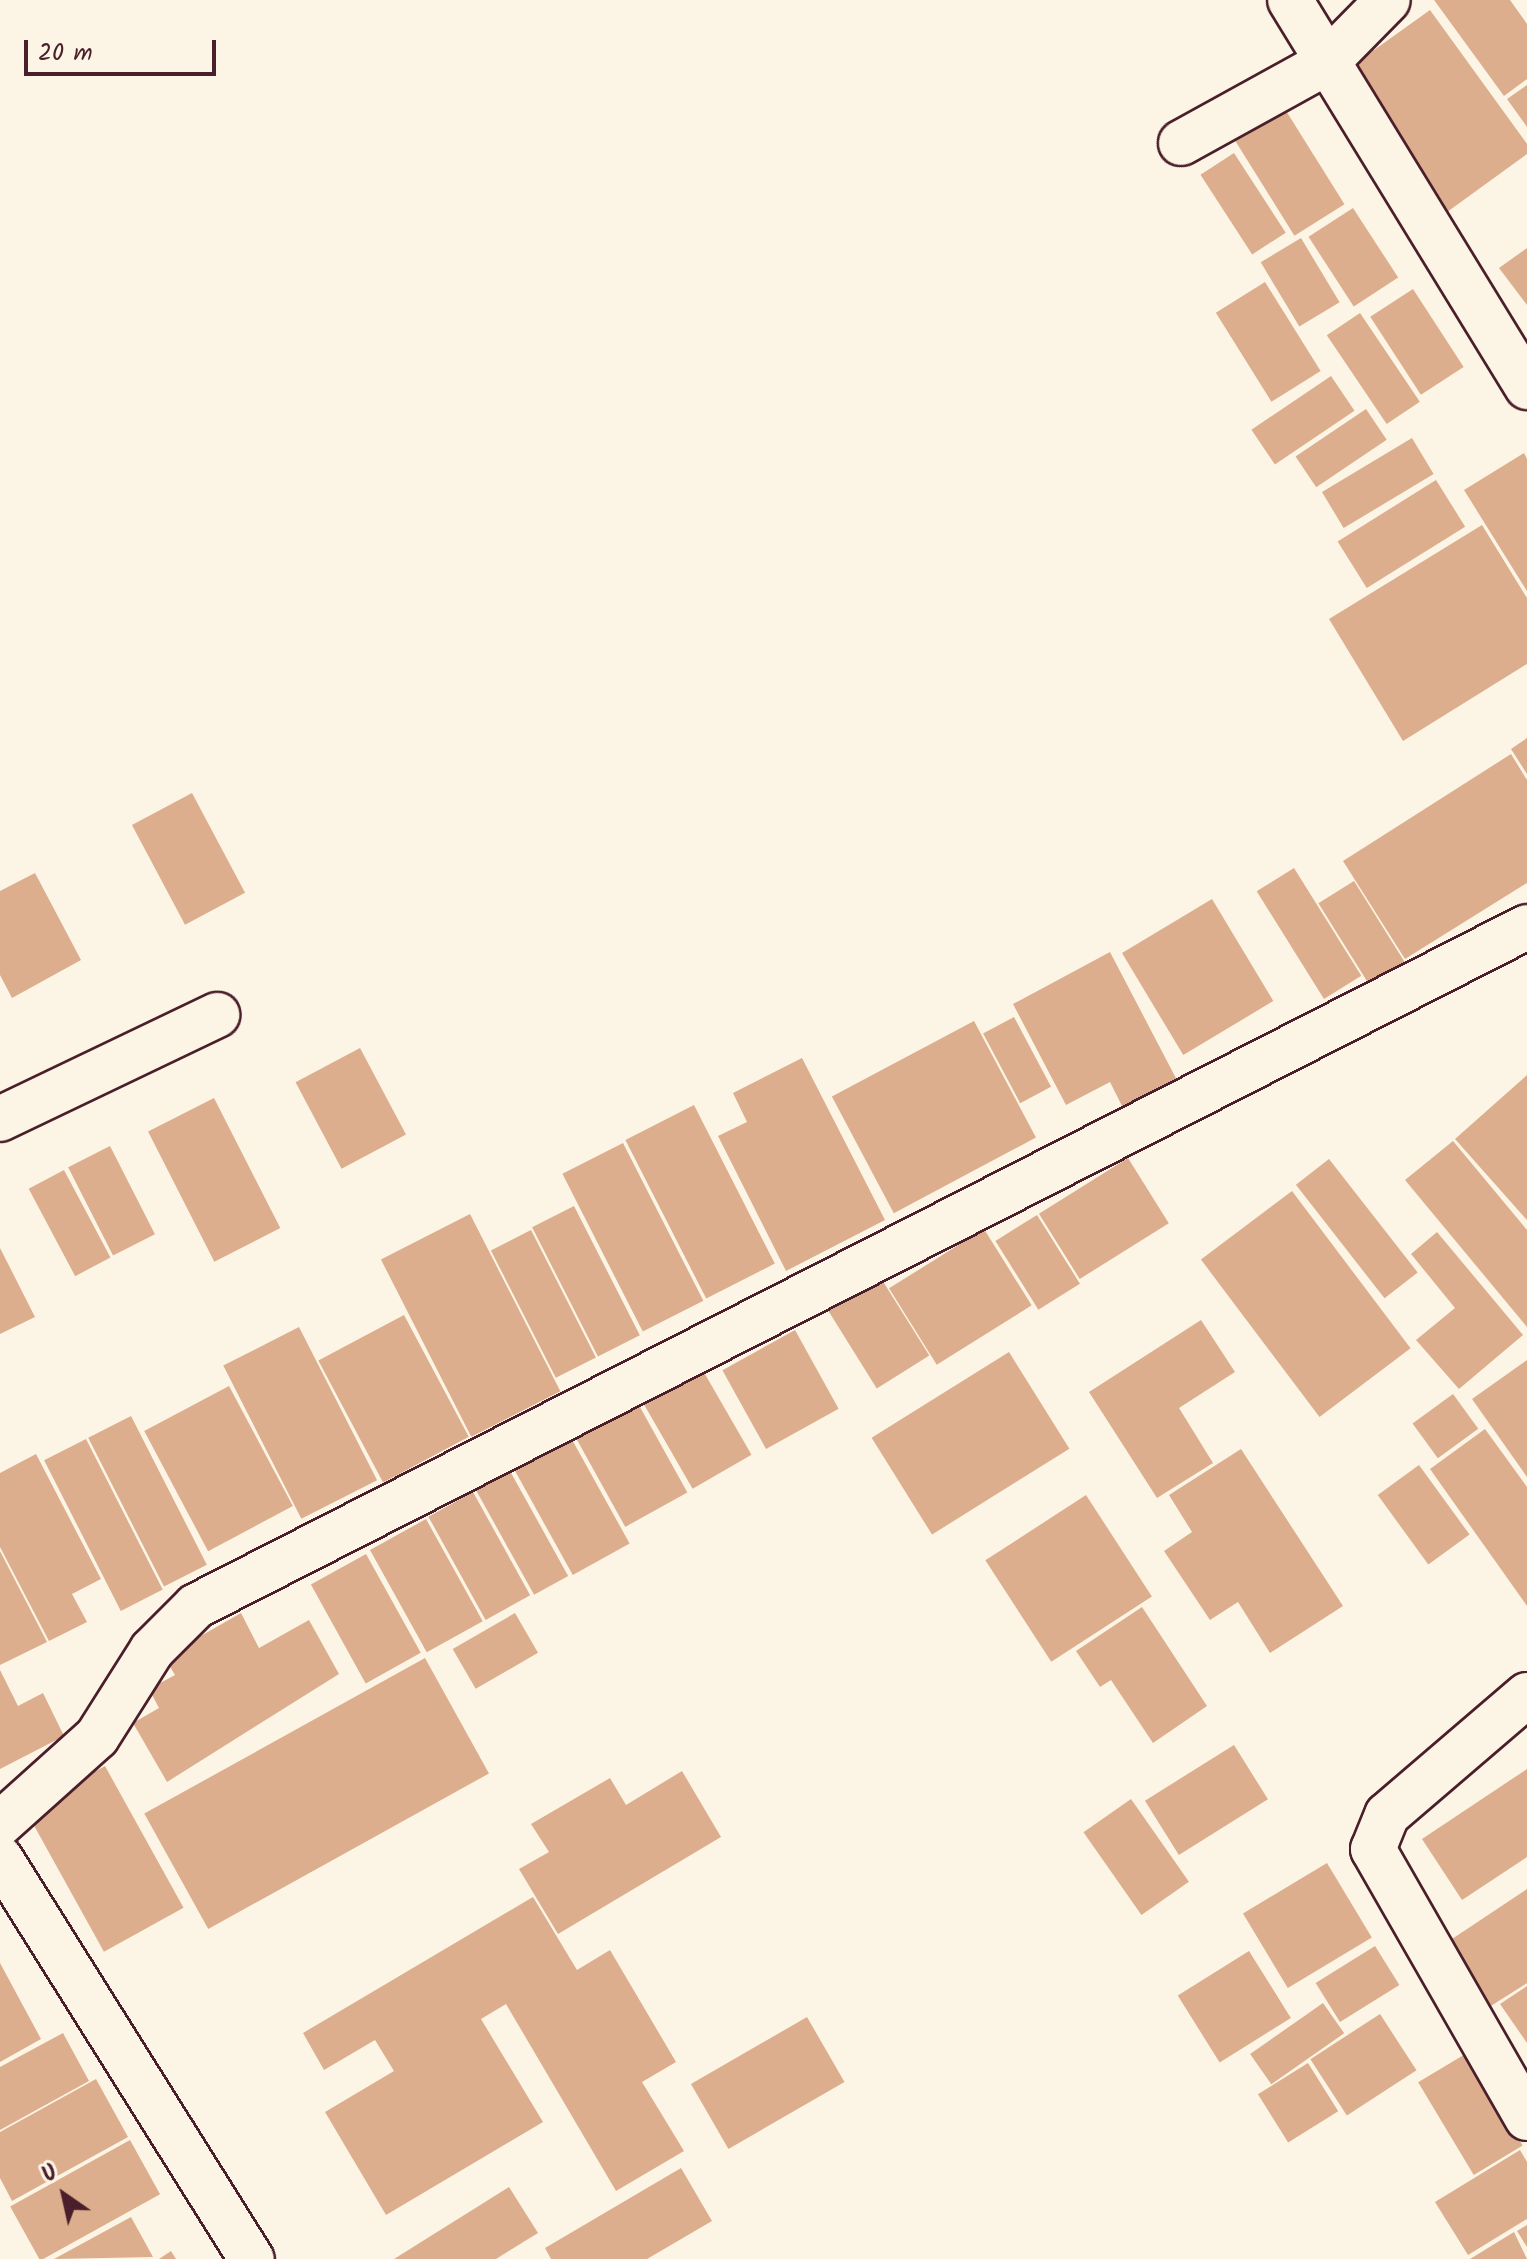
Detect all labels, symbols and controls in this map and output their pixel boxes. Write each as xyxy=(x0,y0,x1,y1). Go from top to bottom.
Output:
scale bar xyxy=(28,24,220,74)
text: 20 m xyxy=(38,34,93,73)
north arrow xyxy=(24,2155,104,2235)
text: U xyxy=(35,2157,66,2193)

